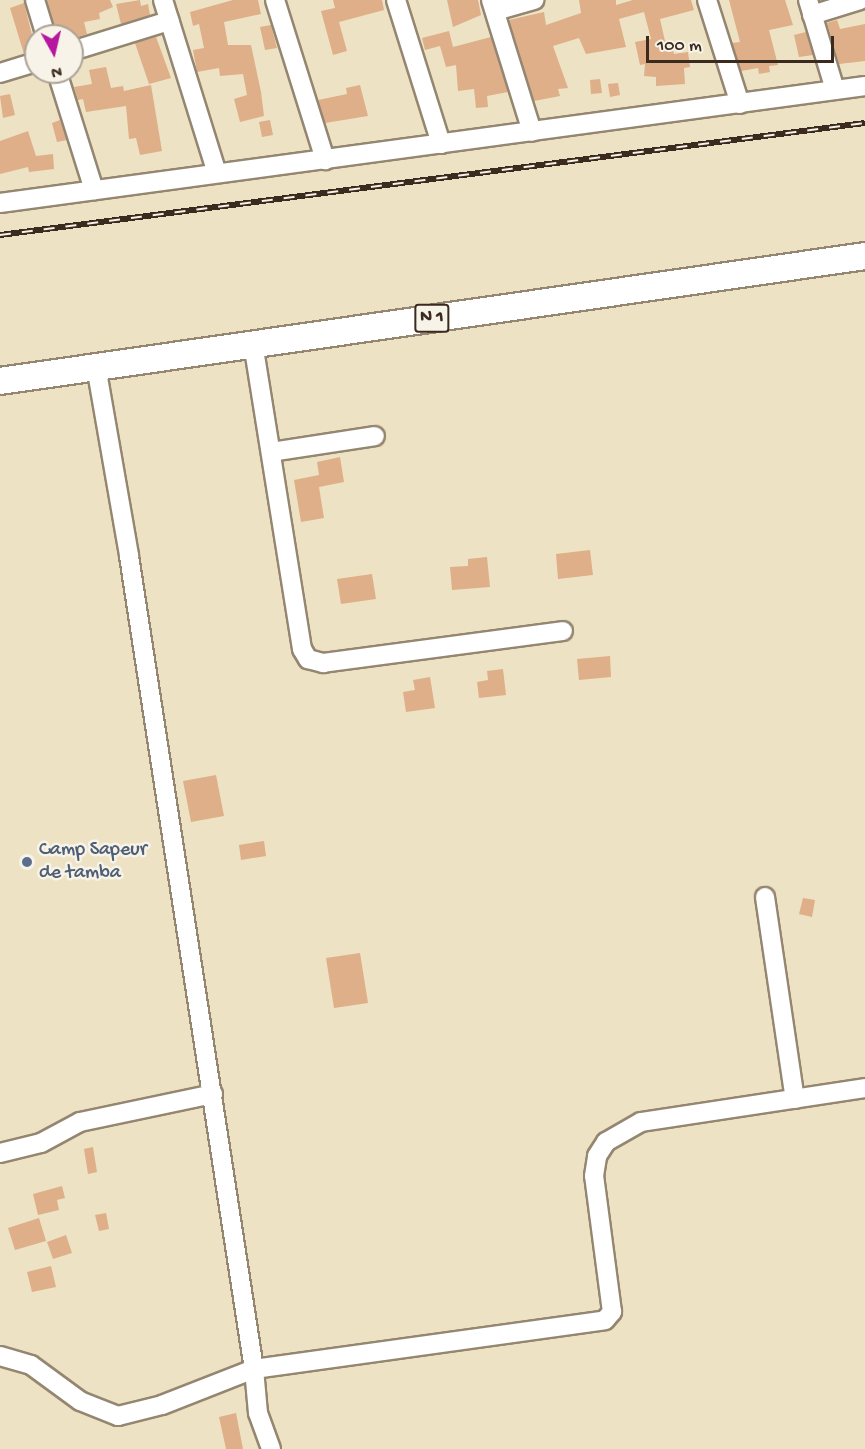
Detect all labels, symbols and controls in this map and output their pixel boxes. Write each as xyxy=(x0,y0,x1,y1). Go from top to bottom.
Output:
north arrow xyxy=(24,24,84,84)
scale bar xyxy=(649,24,836,62)
text: 100 m xyxy=(657,36,702,57)
text: N xyxy=(50,60,63,80)
road number: N 1 xyxy=(414,303,450,333)
place label: Camp Sapeur de tamba xyxy=(39,838,147,885)
marker: Camp Sapeur de tamba xyxy=(20,855,34,869)

